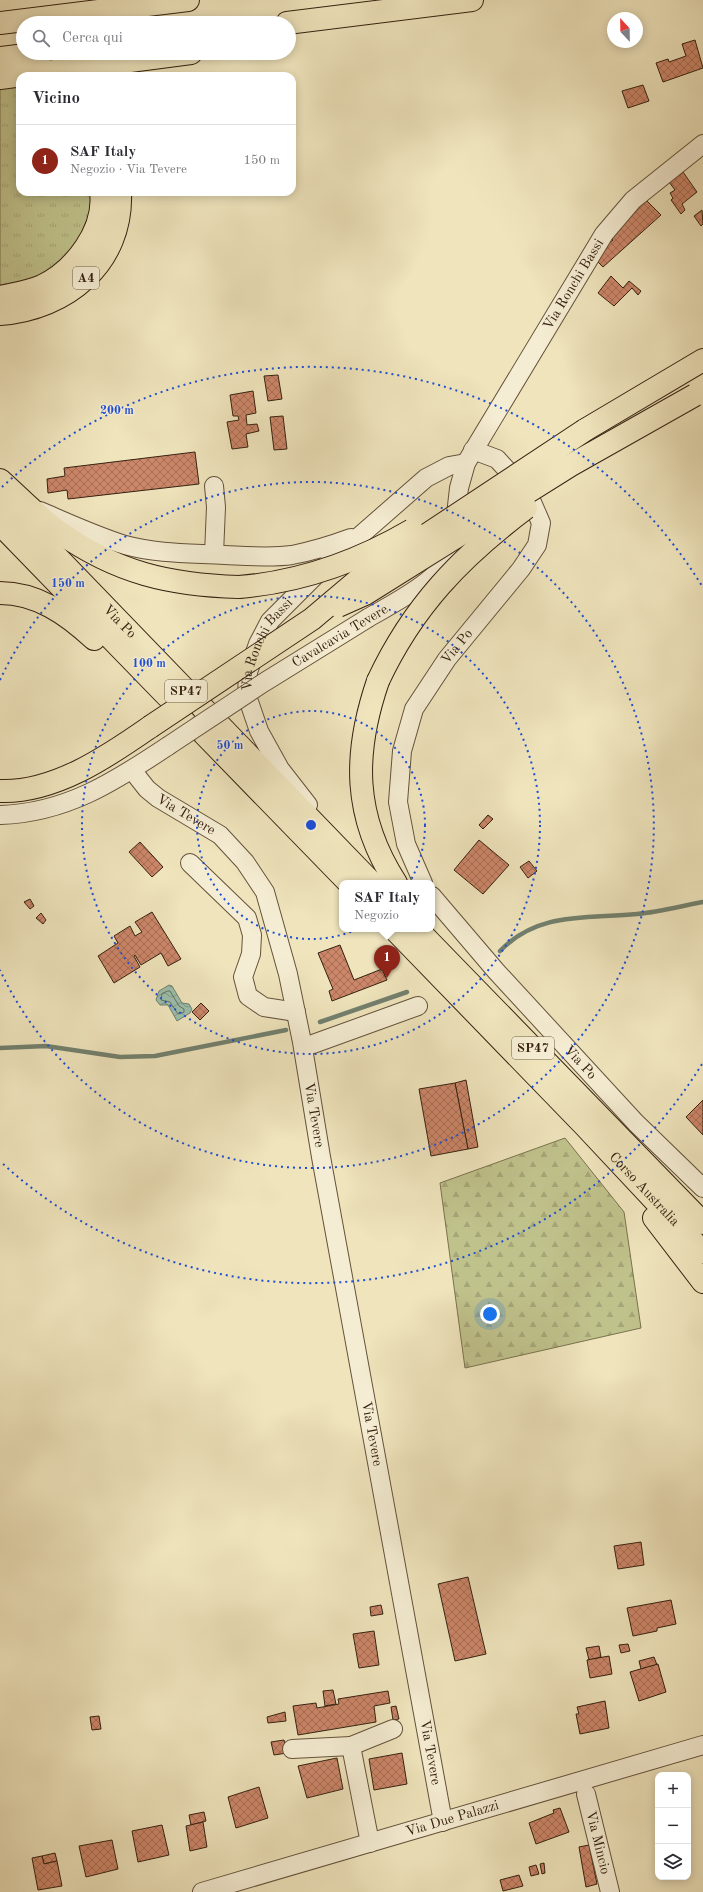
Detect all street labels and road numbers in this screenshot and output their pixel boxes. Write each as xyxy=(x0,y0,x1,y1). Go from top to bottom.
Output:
street label: Via Ronchi Bassi xyxy=(541,236,606,332)
road number: A4 xyxy=(73,267,99,289)
street label: Via Ronchi Bassi xyxy=(240,595,296,691)
street label: Via Po xyxy=(100,602,139,641)
street label: Cavalcavia Tevere xyxy=(290,602,390,670)
street label: Via Po xyxy=(439,627,475,667)
road number: SP47 xyxy=(165,680,207,702)
street label: Via Tevere xyxy=(154,792,218,838)
road number: SP47 xyxy=(512,1037,554,1059)
street label: Via Po xyxy=(561,1043,599,1082)
street label: Via Tevere xyxy=(302,1081,326,1149)
street label: Corso Australia xyxy=(606,1150,682,1229)
street label: Via Tevere xyxy=(359,1400,385,1467)
street label: Via Tevere xyxy=(417,1719,443,1786)
street label: Via Due Palazzi xyxy=(404,1798,501,1839)
street label: Via Mincio xyxy=(583,1809,612,1876)

